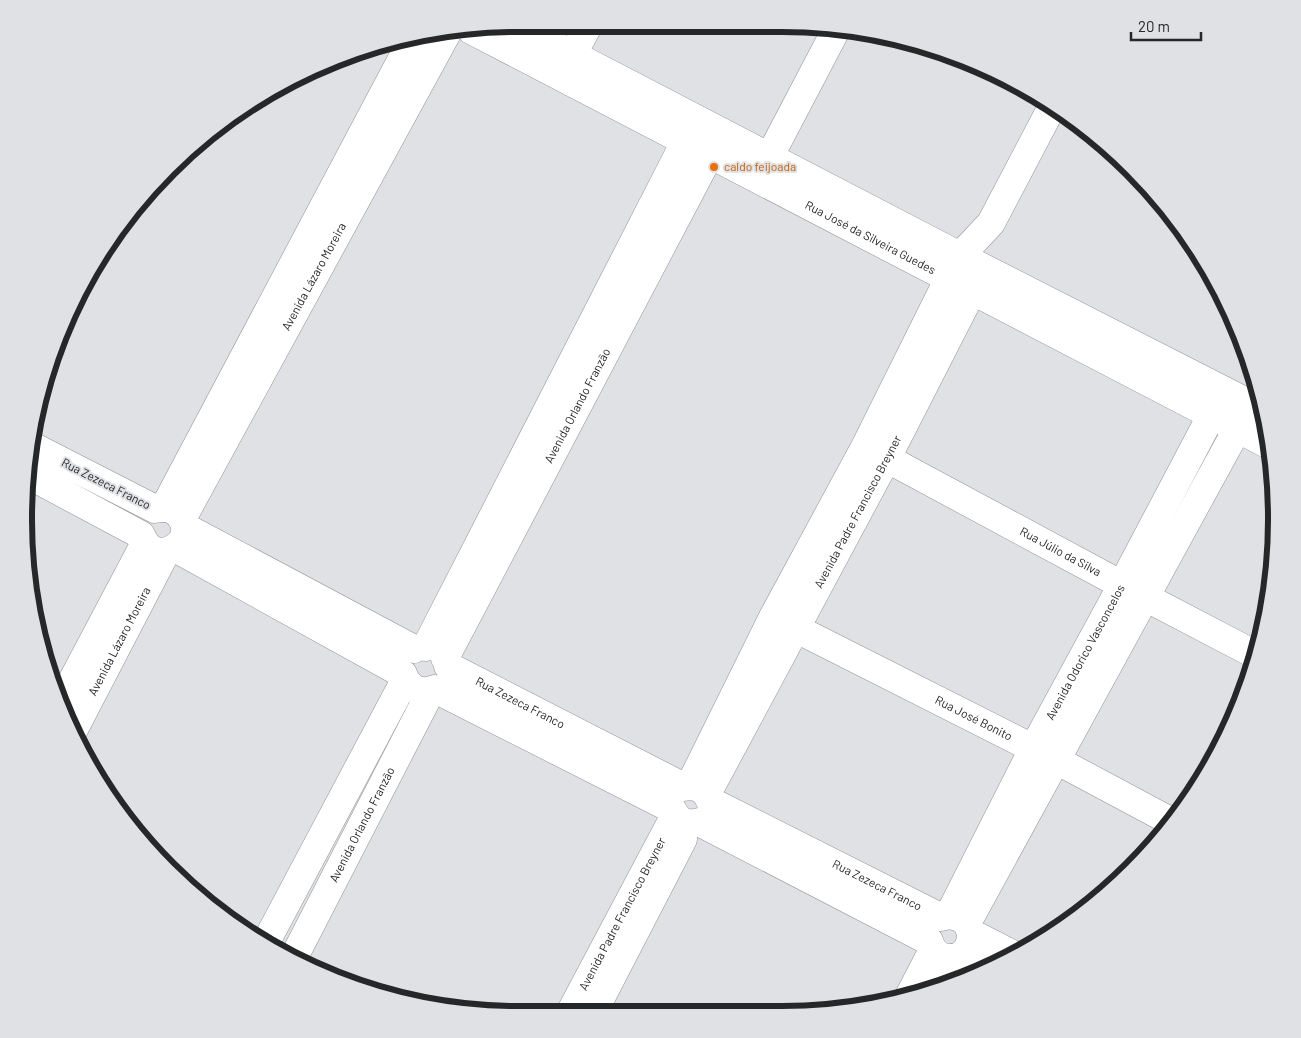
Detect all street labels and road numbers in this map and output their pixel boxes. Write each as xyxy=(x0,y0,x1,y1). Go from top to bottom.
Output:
street label: Rua José da Silveira Guedes xyxy=(803,197,938,277)
street label: Avenida Lázaro Moreira xyxy=(278,220,348,333)
street label: Avenida Orlando Franzão xyxy=(541,345,613,465)
street label: Avenida Padre Francisco Breyner xyxy=(811,432,904,590)
street label: Rua Zezeca Franco xyxy=(60,455,153,512)
street label: Rua Júlio da Silva xyxy=(1018,523,1104,578)
street label: Avenida Odorico Vasconcelos xyxy=(1042,582,1127,722)
street label: Avenida Lázaro Moreira xyxy=(85,584,153,698)
street label: Rua Zezeca Franco xyxy=(474,673,567,731)
street label: Rua José Bonito xyxy=(933,692,1015,743)
street label: Avenida Orlando Franzão xyxy=(326,764,397,884)
street label: Avenida Padre Francisco Breyner xyxy=(575,834,668,992)
street label: Rua Zezeca Franco xyxy=(830,856,924,913)

